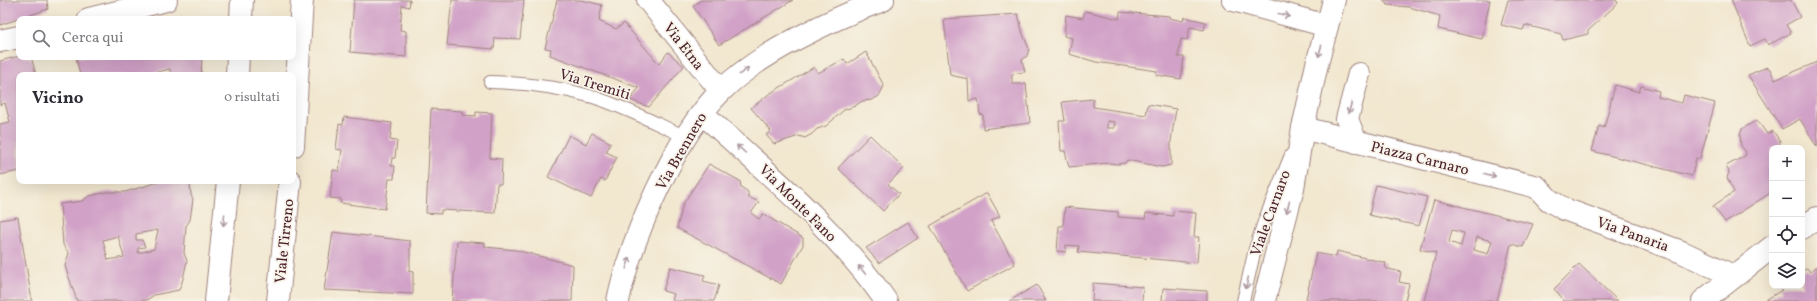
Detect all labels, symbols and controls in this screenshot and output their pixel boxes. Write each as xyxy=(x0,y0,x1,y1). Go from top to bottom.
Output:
one-way arrow xyxy=(1277,12,1290,19)
search box xyxy=(16,16,296,60)
street label: Via Etna xyxy=(658,19,708,75)
icon: search xyxy=(30,27,52,49)
text: Cerca qui xyxy=(62,28,124,49)
one-way arrow xyxy=(1316,44,1323,57)
street label: Via Tremiti xyxy=(556,65,633,106)
one-way arrow xyxy=(739,67,750,75)
text: Vicino xyxy=(32,87,83,110)
text: 0 risultati xyxy=(224,89,280,107)
one-way arrow xyxy=(1346,102,1353,115)
street label: Via Brennero xyxy=(652,109,713,194)
street label: Piazza Carnaro xyxy=(1368,137,1471,182)
one-way arrow xyxy=(736,144,746,153)
map controls xyxy=(1769,145,1805,289)
button: + xyxy=(1769,145,1805,181)
street label: Via Monte Fano xyxy=(753,160,841,248)
street label: Viale Carnaro xyxy=(1246,167,1297,260)
one-way arrow xyxy=(1483,172,1496,180)
button: − xyxy=(1769,181,1805,217)
street label: Viale Tirreno xyxy=(271,198,300,284)
one-way arrow xyxy=(1284,200,1292,213)
one-way arrow xyxy=(221,213,228,226)
street label: Via Panaria xyxy=(1593,213,1672,258)
button: locate xyxy=(1769,217,1805,253)
button: layers xyxy=(1769,253,1805,289)
one-way arrow xyxy=(625,257,632,270)
one-way arrow xyxy=(857,265,866,276)
one-way arrow xyxy=(1243,276,1251,289)

